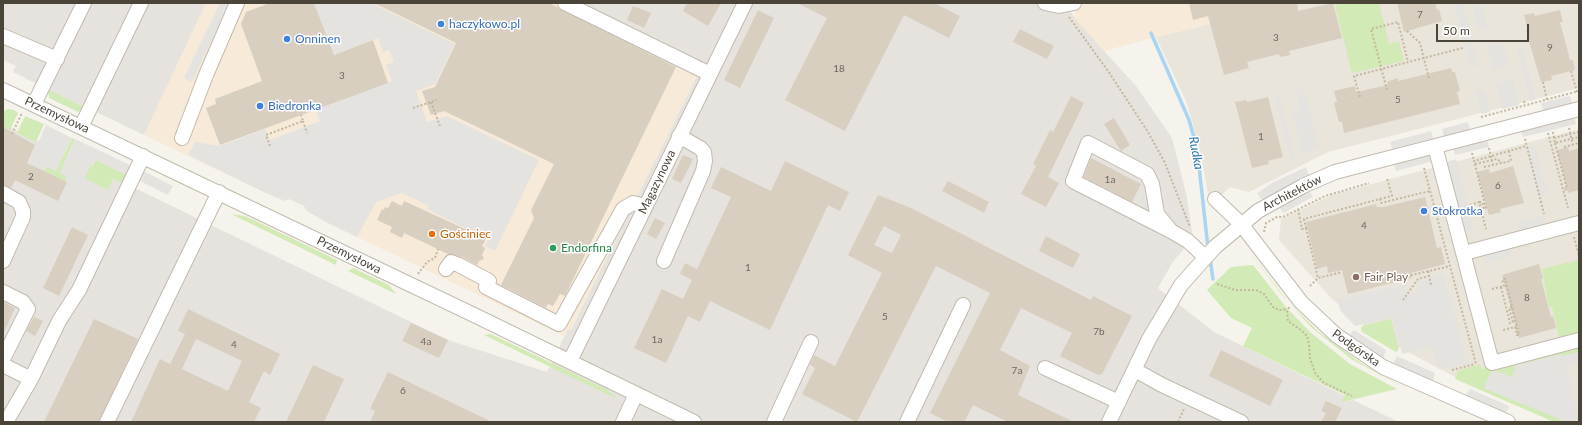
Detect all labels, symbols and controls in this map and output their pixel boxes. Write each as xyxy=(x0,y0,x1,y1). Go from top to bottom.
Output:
house number: 7 xyxy=(1417,9,1423,21)
scale bar xyxy=(1438,16,1531,42)
place label: haczykowo.pl xyxy=(449,17,520,31)
marker: haczykowo.pl xyxy=(436,19,446,29)
text: 50 m xyxy=(1443,23,1470,38)
place label: Onninen xyxy=(295,32,340,46)
house number: 3 xyxy=(1273,32,1279,44)
marker: Onninen xyxy=(282,34,292,44)
house number: 9 xyxy=(1547,42,1553,54)
house number: 18 xyxy=(833,63,845,75)
house number: 3 xyxy=(339,70,345,82)
street label: Przemysłowa xyxy=(22,94,92,136)
house number: 5 xyxy=(1395,94,1401,106)
place label: Biedronka xyxy=(268,99,321,113)
marker: Biedronka xyxy=(255,101,265,111)
house number: 1 xyxy=(1258,131,1264,143)
water label: Rudka xyxy=(1185,135,1207,171)
street label: Magazynowa xyxy=(635,148,679,216)
house number: 2 xyxy=(28,171,34,183)
street label: Architektów xyxy=(1260,172,1324,214)
house number: 1a xyxy=(1105,174,1115,186)
house number: 6 xyxy=(1495,180,1501,192)
place label: Stokrotka xyxy=(1432,204,1483,218)
marker: Stokrotka xyxy=(1419,206,1429,216)
house number: 4 xyxy=(1361,220,1367,232)
place label: Gościniec xyxy=(440,227,491,241)
marker: Gościniec xyxy=(427,229,437,239)
street label: Przemysłowa xyxy=(314,233,384,277)
place label: Endorfina xyxy=(561,241,612,255)
marker: Endorfina xyxy=(548,243,558,253)
house number: 1 xyxy=(745,262,751,274)
place label: Fair Play xyxy=(1364,270,1408,284)
marker: Fair Play xyxy=(1351,272,1361,282)
house number: 8 xyxy=(1524,292,1530,304)
house number: 5 xyxy=(882,311,888,323)
house number: 7b xyxy=(1093,326,1105,338)
street label: Podgórska xyxy=(1329,326,1383,370)
house number: 1a xyxy=(652,334,662,346)
house number: 4a xyxy=(421,336,431,348)
house number: 4 xyxy=(231,339,237,351)
house number: 7a xyxy=(1012,365,1022,377)
house number: 6 xyxy=(400,385,406,397)

